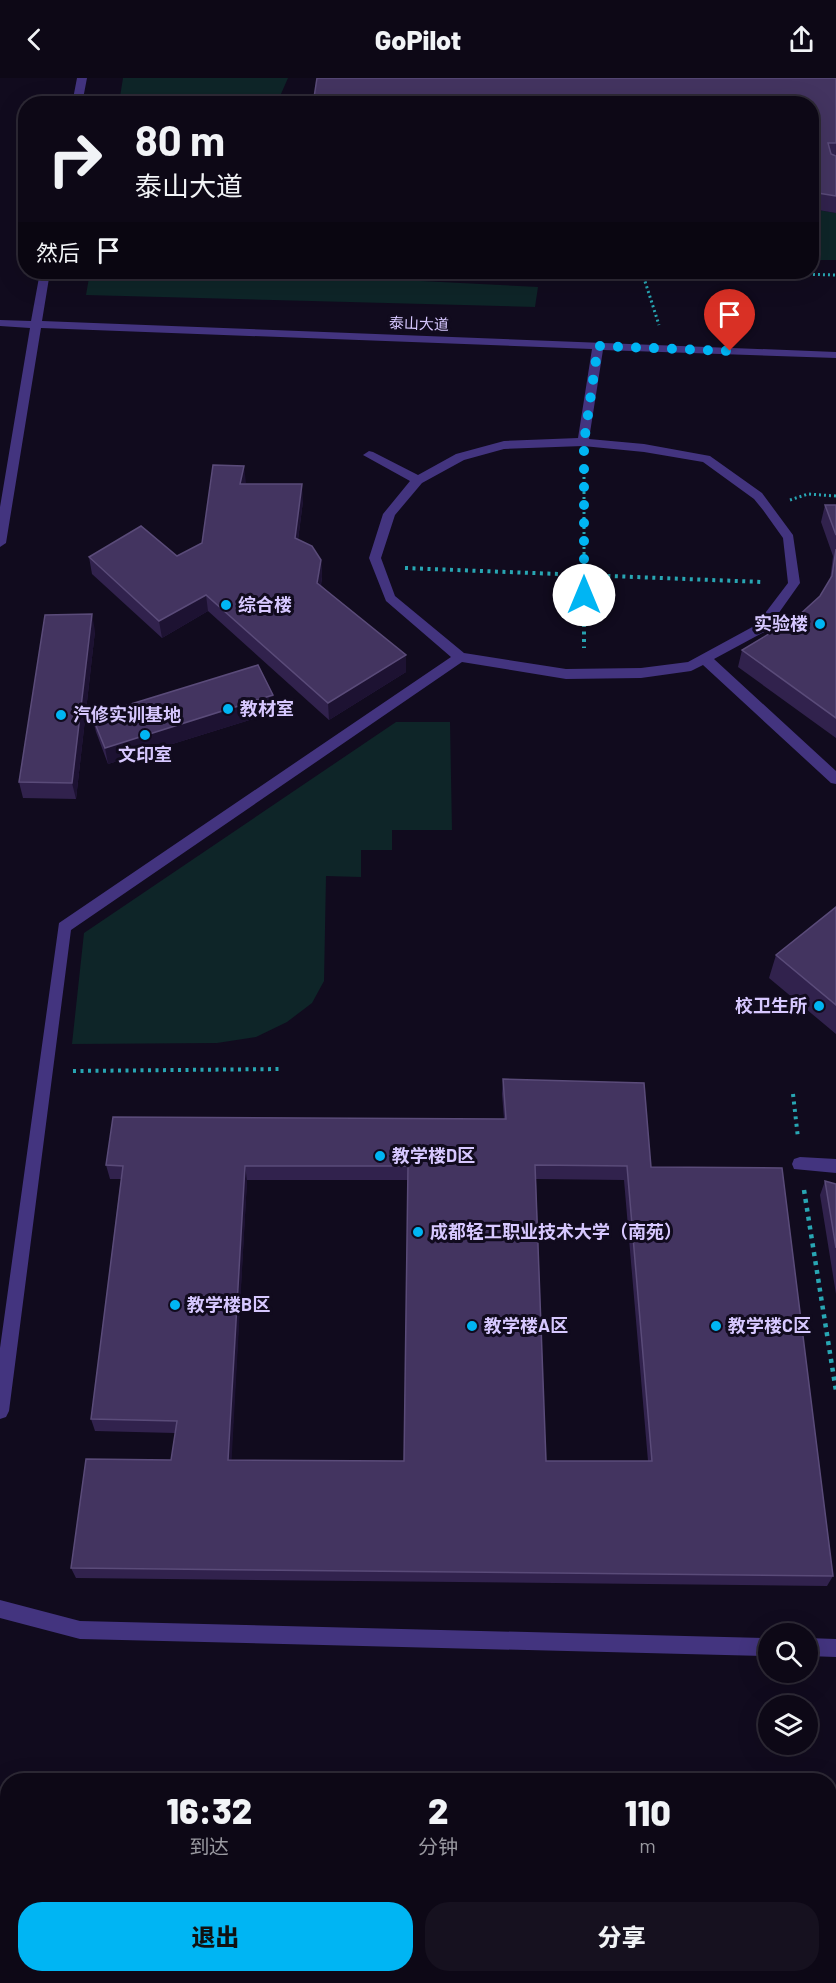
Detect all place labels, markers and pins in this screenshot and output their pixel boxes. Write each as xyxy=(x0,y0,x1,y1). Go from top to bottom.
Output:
pin xyxy=(704,289,755,351)
place label: 综合楼 xyxy=(238,593,292,615)
marker: 综合楼 xyxy=(219,598,233,612)
place label: 实验楼 xyxy=(754,612,808,634)
marker: 实验楼 xyxy=(813,617,827,631)
place label: 教材室 xyxy=(240,697,294,719)
marker: 教材室 xyxy=(221,702,235,716)
place label: 汽修实训基地 xyxy=(73,703,181,725)
marker: 汽修实训基地 xyxy=(54,708,68,722)
marker: 文印室 xyxy=(138,728,152,742)
place label: 文印室 xyxy=(118,743,172,765)
place label: 校卫生所 xyxy=(735,994,807,1016)
marker: 校卫生所 xyxy=(812,999,826,1013)
place label: 教学楼D区 xyxy=(392,1144,475,1166)
marker: 教学楼D区 xyxy=(373,1149,387,1163)
place label: 成都轻工职业技术大学（南苑） xyxy=(430,1220,682,1242)
marker: 成都轻工职业技术大学（南苑） xyxy=(411,1225,425,1239)
place label: 教学楼B区 xyxy=(187,1293,270,1315)
marker: 教学楼B区 xyxy=(168,1298,182,1312)
place label: 教学楼A区 xyxy=(484,1314,568,1336)
place label: 教学楼C区 xyxy=(728,1314,811,1336)
marker: 教学楼A区 xyxy=(465,1319,479,1333)
marker: 教学楼C区 xyxy=(709,1319,723,1333)

